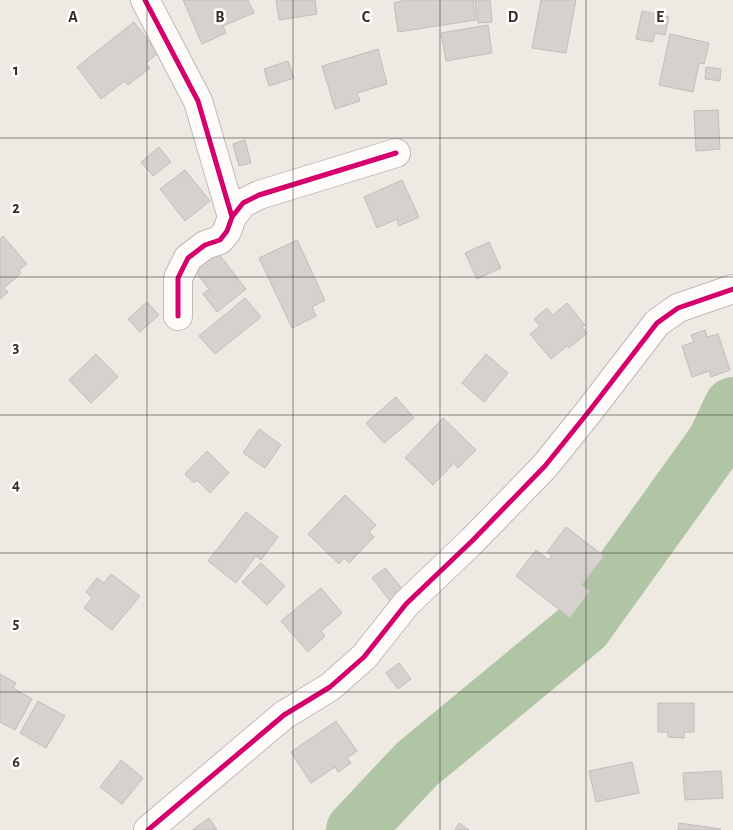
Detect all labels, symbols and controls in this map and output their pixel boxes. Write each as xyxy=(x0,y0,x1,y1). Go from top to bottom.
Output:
text: A xyxy=(68,9,78,25)
text: B xyxy=(215,9,225,25)
text: C xyxy=(362,9,371,25)
text: D xyxy=(508,9,519,25)
text: E xyxy=(656,9,664,25)
text: 1 xyxy=(13,62,19,78)
text: 2 xyxy=(12,200,20,216)
text: 3 xyxy=(13,339,20,355)
text: 4 xyxy=(12,477,20,493)
text: 5 xyxy=(13,615,20,631)
text: 6 xyxy=(12,754,20,770)

